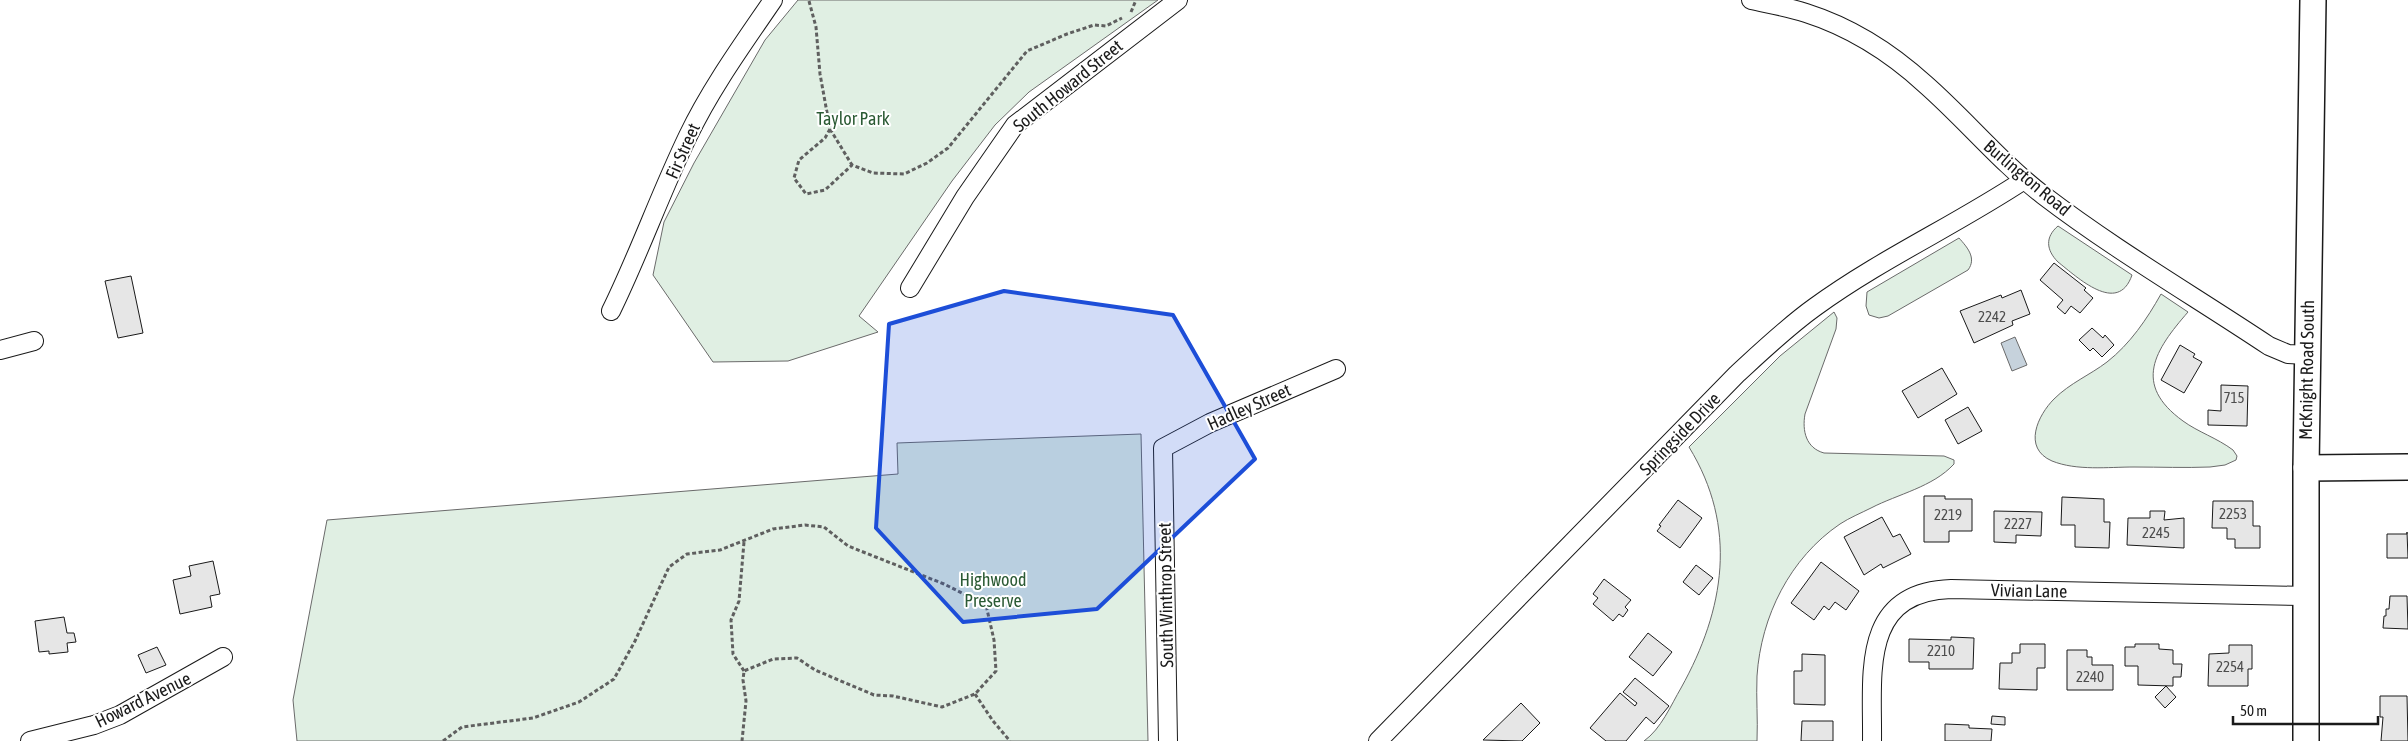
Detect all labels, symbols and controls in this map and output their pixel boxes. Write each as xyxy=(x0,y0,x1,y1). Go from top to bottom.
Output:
street label: South Howard Street xyxy=(1009,35,1127,136)
park label: Taylor Park xyxy=(816,108,890,129)
street label: Fir Street xyxy=(661,120,704,182)
street label: Burlington Road xyxy=(1980,135,2075,220)
street label: McKnight Road South xyxy=(2295,300,2318,440)
house number: 2242 xyxy=(1978,308,2006,325)
street label: Hadley Street xyxy=(1204,379,1294,434)
street label: Springside Drive xyxy=(1635,388,1724,479)
house number: 715 xyxy=(2223,389,2245,406)
house number: 2253 xyxy=(2219,505,2247,522)
house number: 2219 xyxy=(1934,506,1962,523)
house number: 2227 xyxy=(2004,515,2032,532)
street label: South Winthrop Street xyxy=(1154,522,1177,668)
house number: 2245 xyxy=(2142,524,2170,541)
park label: Highwood Preserve xyxy=(959,569,1027,611)
street label: Vivian Lane xyxy=(1991,579,2067,602)
house number: 2210 xyxy=(1927,642,1955,659)
house number: 2254 xyxy=(2216,658,2244,675)
street label: Howard Avenue xyxy=(92,667,194,732)
house number: 2240 xyxy=(2076,668,2104,685)
scale bar xyxy=(2233,694,2378,726)
text: 50 m xyxy=(2240,702,2267,719)

